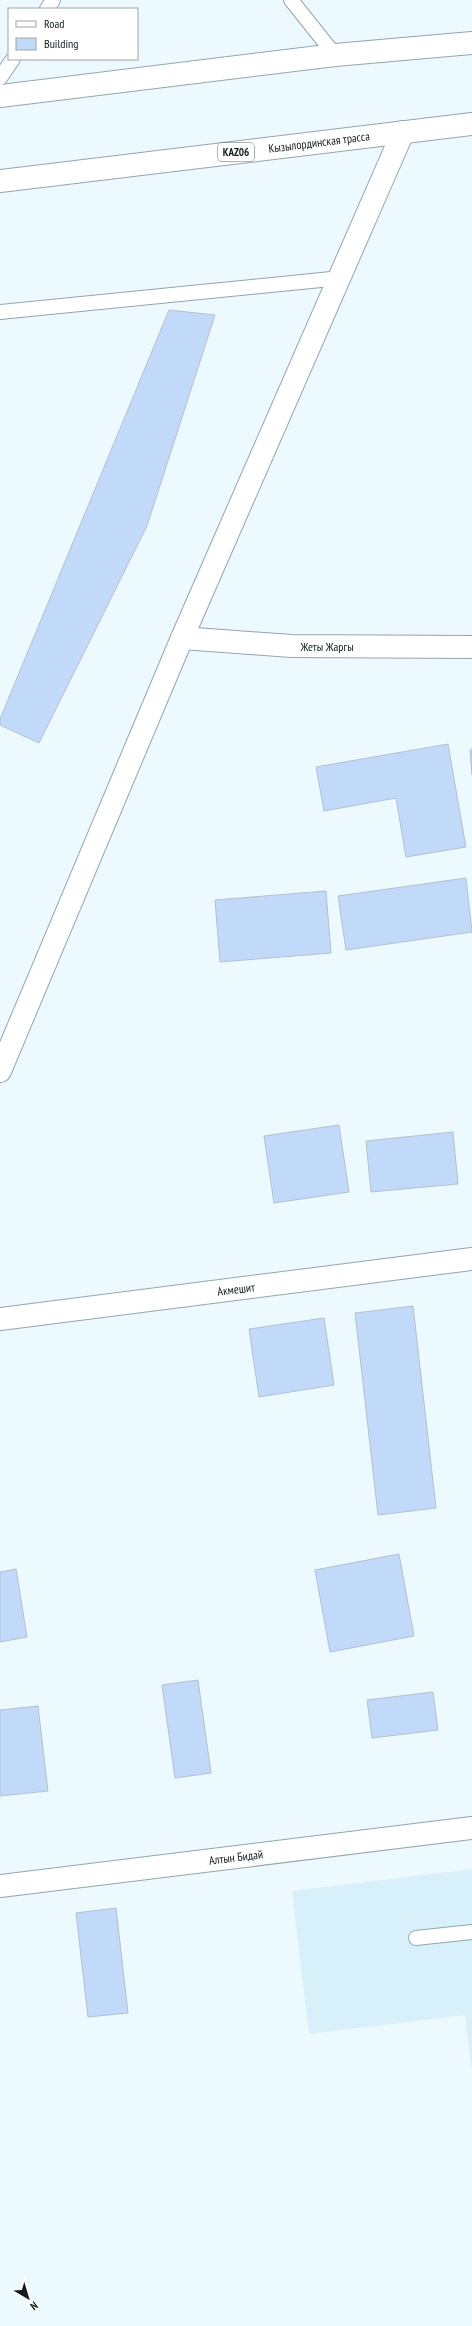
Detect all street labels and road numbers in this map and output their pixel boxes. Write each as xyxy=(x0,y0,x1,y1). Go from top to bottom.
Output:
street label: Кызылординская трасса xyxy=(267,128,371,156)
road number: KАZ06 xyxy=(218,143,254,161)
street label: Жеты Жаргы xyxy=(299,639,354,654)
street label: Акмешит xyxy=(216,1279,256,1299)
street label: Алтын Бидай xyxy=(208,1846,264,1868)

